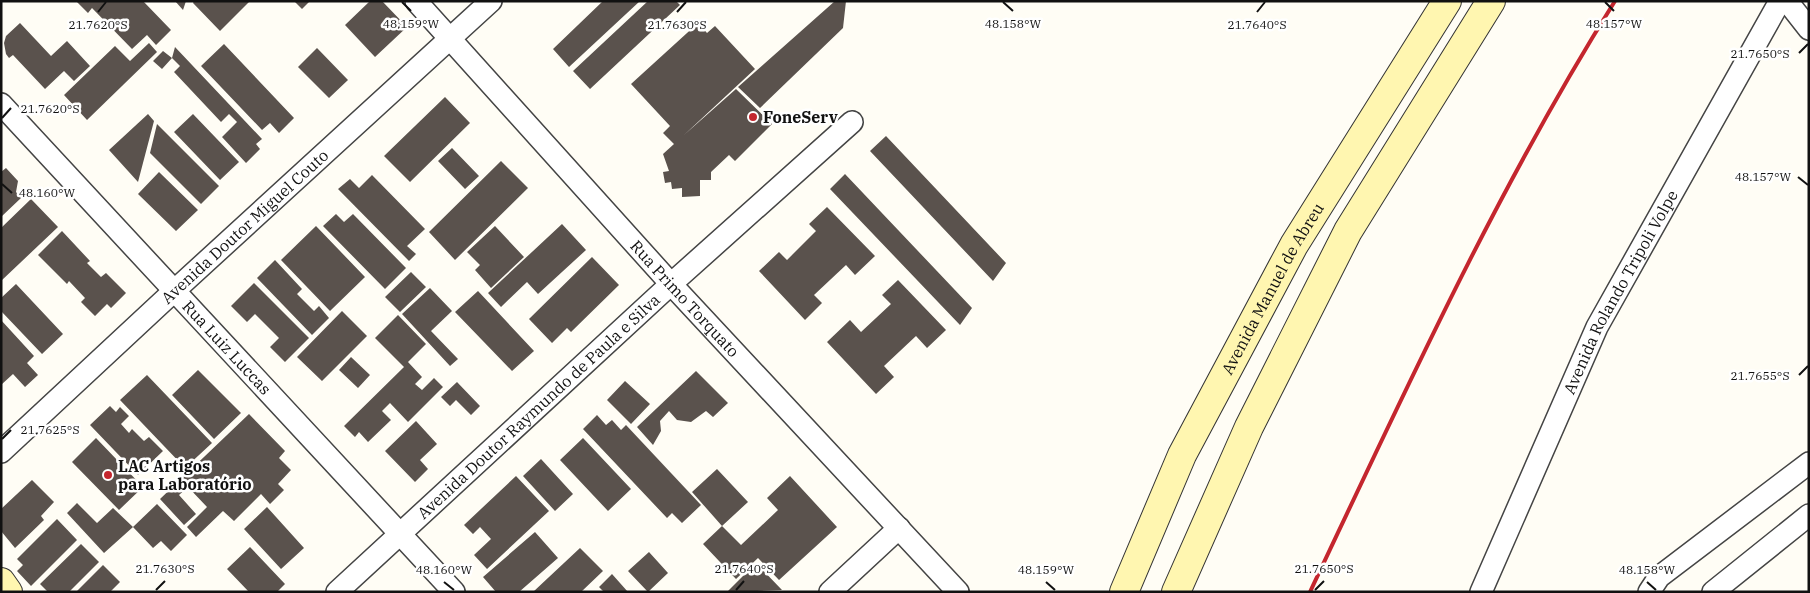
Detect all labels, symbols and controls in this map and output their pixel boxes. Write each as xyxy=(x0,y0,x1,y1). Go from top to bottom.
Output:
text: 48.159°W xyxy=(383,16,440,31)
text: 48.158°W xyxy=(985,16,1042,31)
text: 48.157°W xyxy=(1586,16,1643,31)
text: 21.7620°S xyxy=(68,17,128,32)
text: 21.7630°S xyxy=(647,17,707,32)
text: 21.7640°S xyxy=(1227,17,1287,32)
text: 21.7650°S xyxy=(1730,46,1790,61)
text: 21.7620°S xyxy=(20,101,80,116)
place label: FoneServ xyxy=(763,107,838,127)
marker: FoneServ xyxy=(747,111,759,123)
street label: Avenida Doutor Miguel Couto xyxy=(157,145,332,308)
text: 48.157°W xyxy=(1735,169,1792,184)
text: 48.160°W xyxy=(19,185,76,200)
street label: Avenida Rolando Tripoli Volpe xyxy=(1559,186,1682,397)
street label: Avenida Manuel de Abreu xyxy=(1217,199,1328,378)
street label: Rua Primo Torquato xyxy=(626,236,744,361)
street label: Avenida Doutor Raymundo de Paula e Silva xyxy=(413,289,664,523)
street label: Rua Luiz Luccas xyxy=(178,296,275,399)
text: 21.7655°S xyxy=(1730,368,1790,383)
text: 21.7625°S xyxy=(20,422,80,437)
place label: LAC Artigos para Laboratório xyxy=(118,456,252,494)
marker: LAC Artigos para Laboratório xyxy=(102,469,114,481)
text: 21.7630°S xyxy=(135,561,195,576)
text: 21.7640°S xyxy=(714,561,774,576)
text: 21.7650°S xyxy=(1294,561,1354,576)
text: 48.160°W xyxy=(416,562,473,577)
text: 48.159°W xyxy=(1018,562,1075,577)
text: 48.158°W xyxy=(1619,562,1676,577)

